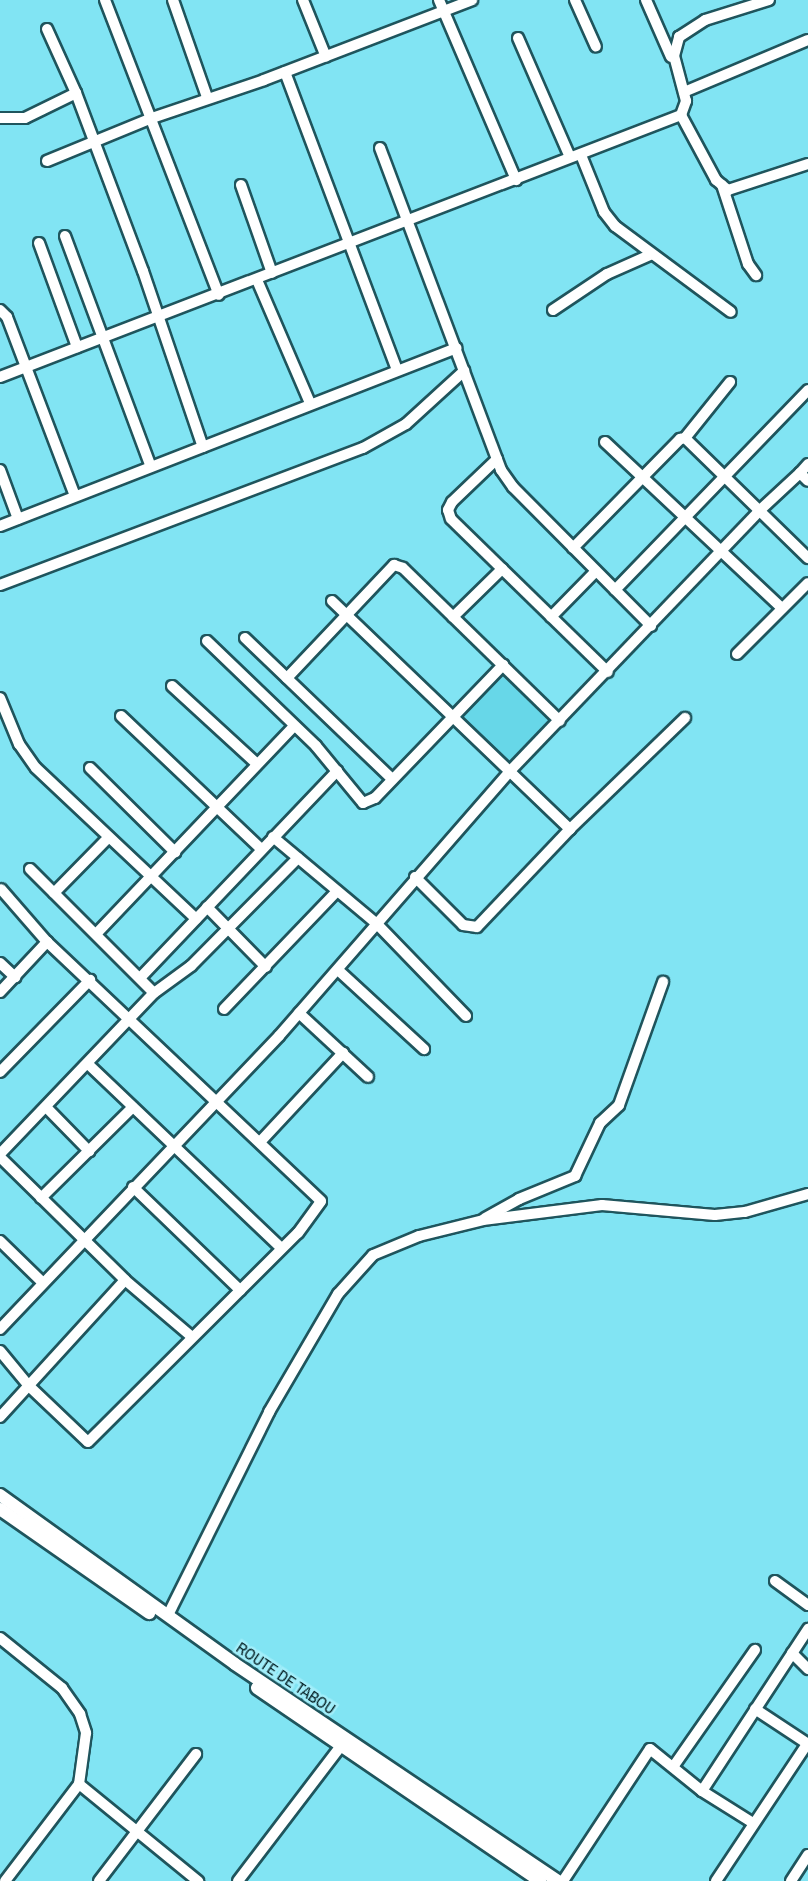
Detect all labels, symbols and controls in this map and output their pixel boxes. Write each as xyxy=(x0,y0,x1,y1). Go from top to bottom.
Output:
street label: ROUTE DE TABOU xyxy=(233,1638,339,1718)

